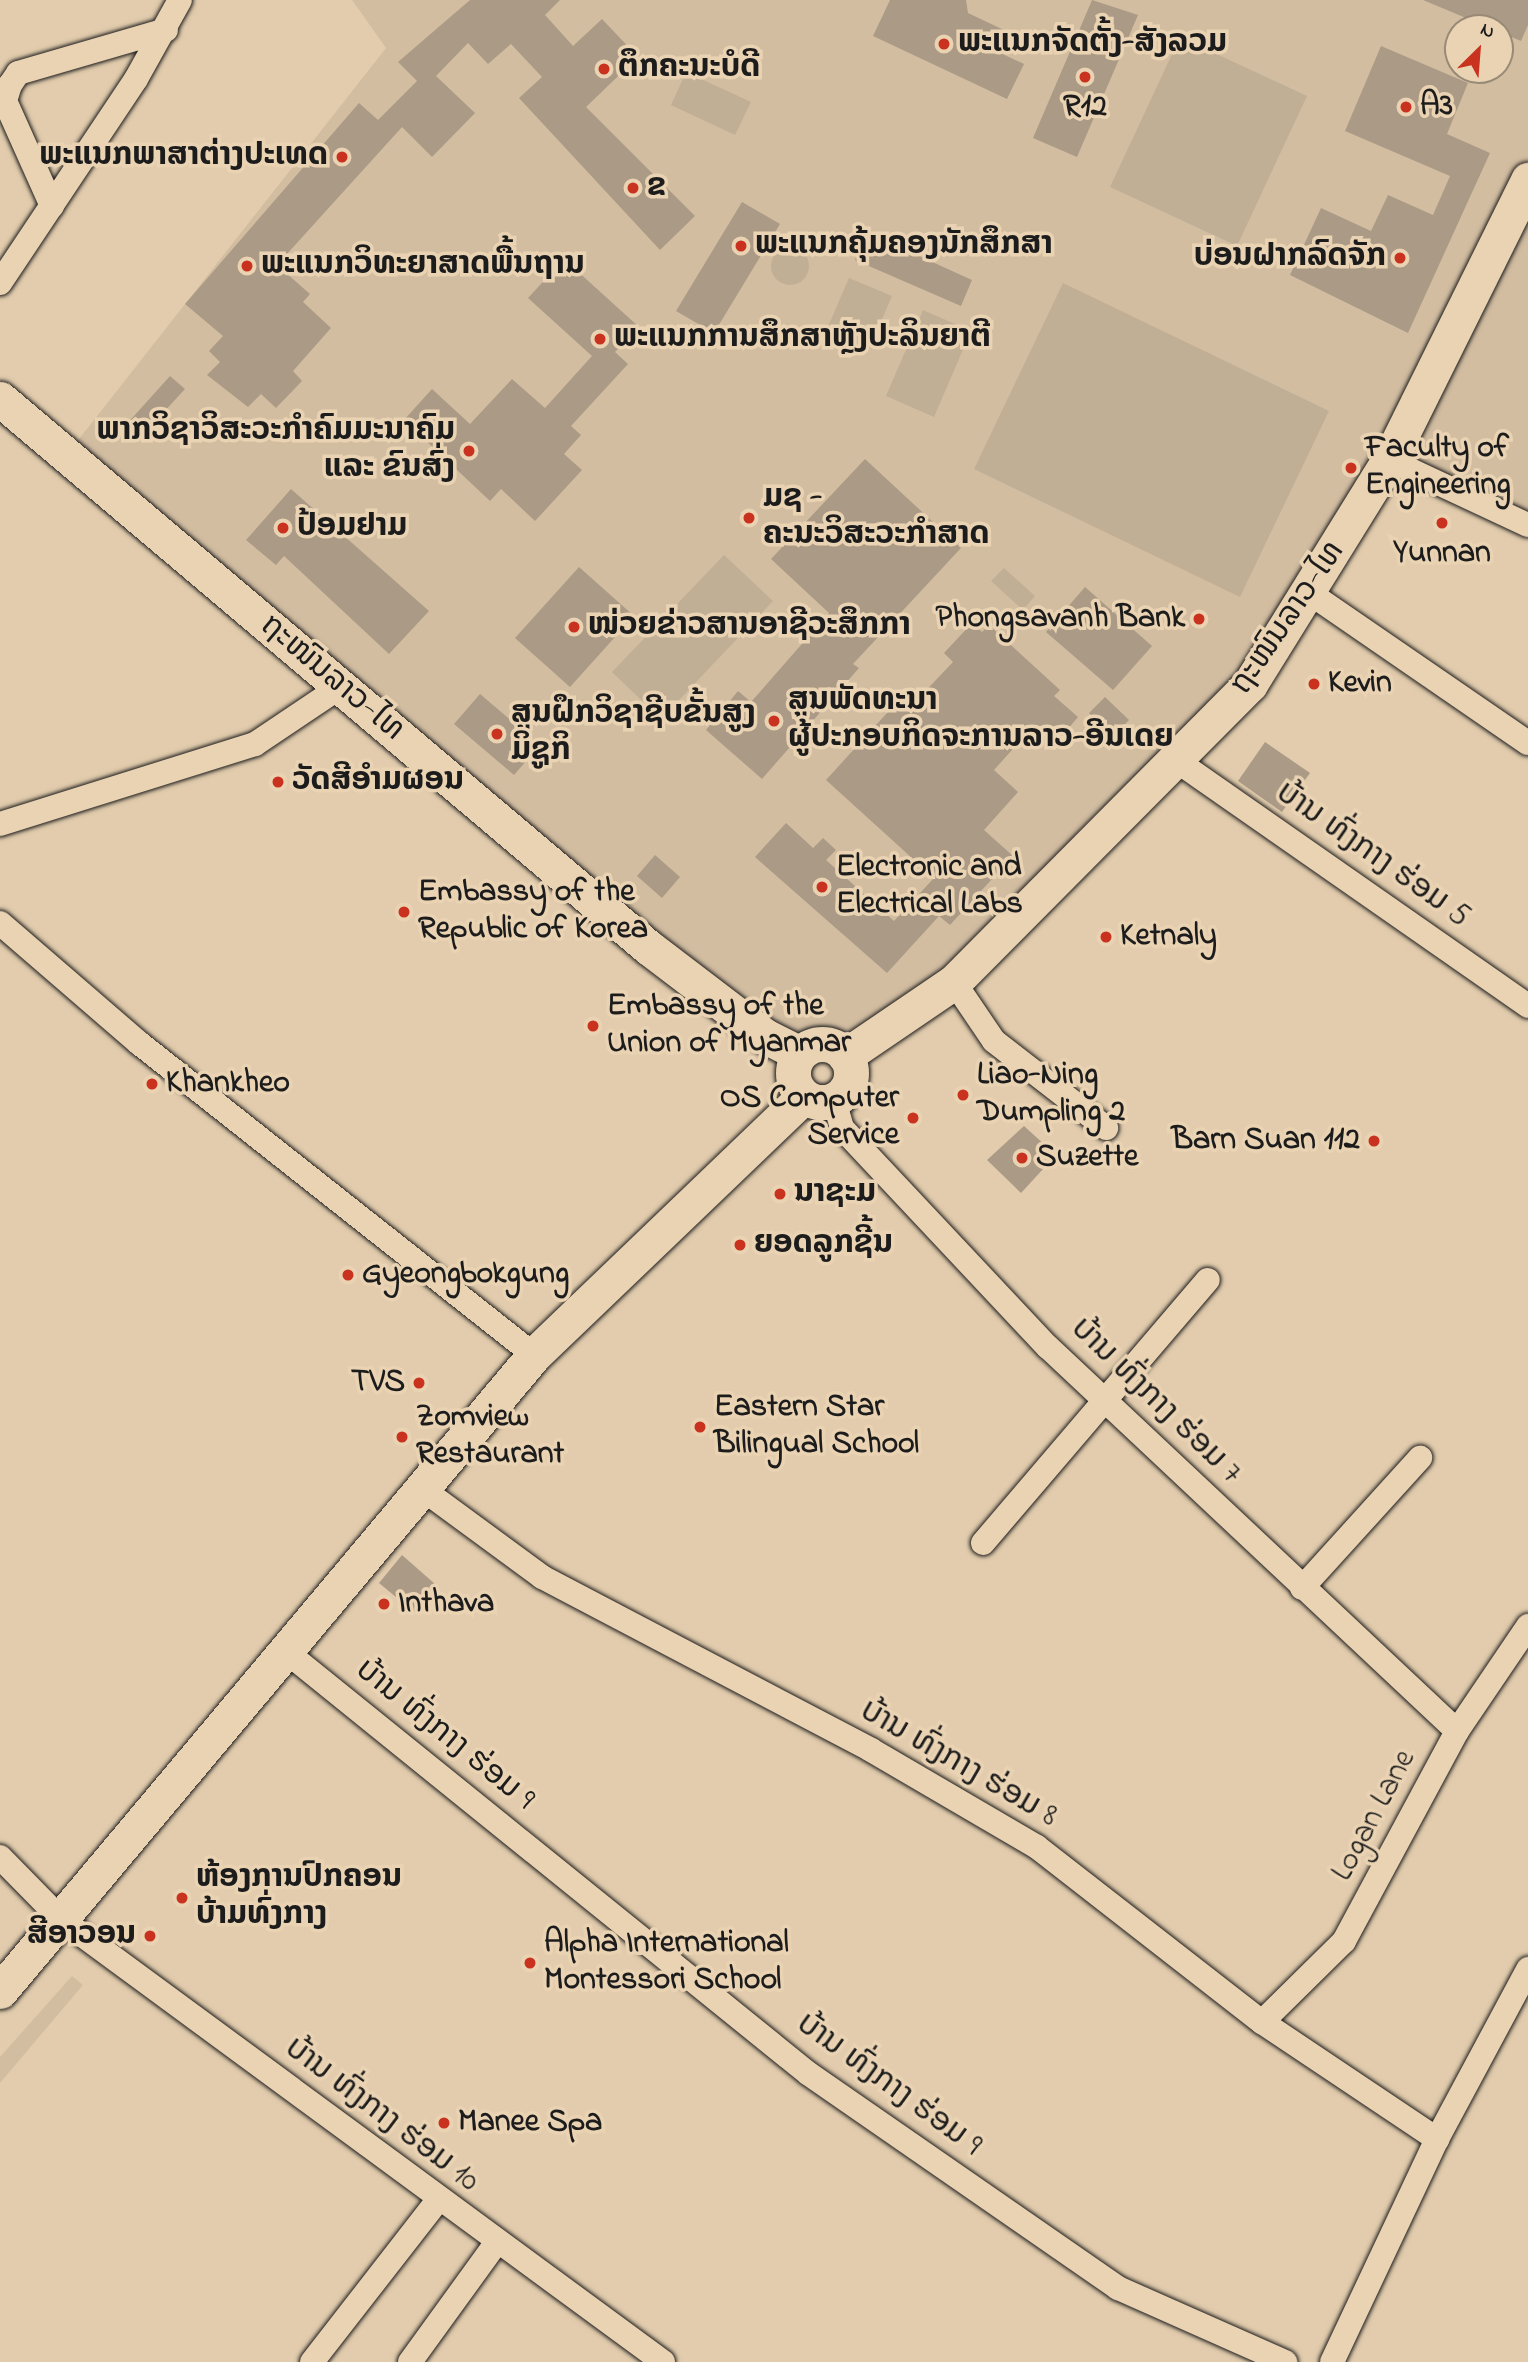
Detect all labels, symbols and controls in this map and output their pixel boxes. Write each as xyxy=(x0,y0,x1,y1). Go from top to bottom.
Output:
north arrow xyxy=(1444,14,1514,84)
text: N xyxy=(1476,16,1499,46)
place label: ພະແນກຈັດຕັ້ງ-ສັງລວມ xyxy=(958,25,1227,63)
marker: ພະແນກຈັດຕັ້ງ-ສັງລວມ xyxy=(936,36,952,52)
place label: ຕຶກຄະນະບໍດີ xyxy=(618,50,760,88)
marker: ຕຶກຄະນະບໍດີ xyxy=(596,61,612,77)
marker: R12 xyxy=(1077,69,1093,85)
place label: A3 xyxy=(1420,88,1453,126)
place label: R12 xyxy=(1063,89,1107,127)
marker: A3 xyxy=(1398,99,1414,115)
place label: ພະແນກພາສາຕ່າງປະເທດ xyxy=(39,138,328,176)
marker: ພະແນກພາສາຕ່າງປະເທດ xyxy=(334,149,350,165)
place label: ຂ xyxy=(647,169,666,207)
marker: ຂ xyxy=(625,180,641,196)
place label: ພະແນກຄຸ້ມຄອງນັກສຶກສາ xyxy=(755,227,1053,265)
marker: ພະແນກຄຸ້ມຄອງນັກສຶກສາ xyxy=(733,238,749,254)
place label: ບ່ອນຝາກລົດຈັກ xyxy=(1194,239,1386,277)
place label: ພະແນກວິທະຍາສາດພື້ນຖານ xyxy=(261,247,585,285)
marker: ບ່ອນຝາກລົດຈັກ xyxy=(1392,250,1408,266)
marker: ພະແນກວິທະຍາສາດພື້ນຖານ xyxy=(239,258,255,274)
place label: ພະແນກການສຶກສາຫຼັງປະລິນຍາຕີ xyxy=(614,320,991,358)
marker: ພະແນກການສຶກສາຫຼັງປະລິນຍາຕີ xyxy=(592,331,608,347)
place label: ພາກວິຊາວິສະວະກຳຄົມມະນາຄົມ ແລະ ຂົນສົ່ງ xyxy=(97,414,455,489)
place label: Faculty of Engineering xyxy=(1365,431,1511,506)
marker: ພາກວິຊາວິສະວະກຳຄົມມະນາຄົມ ແລະ ຂົນສົ່ງ xyxy=(461,443,477,459)
marker: Faculty of Engineering xyxy=(1343,460,1359,476)
place label: ມຊ - ຄະນະວິສະວະກຳສາດ xyxy=(763,481,990,556)
place label: ປ້ອມຢາມ xyxy=(297,509,407,547)
marker: ມຊ - ຄະນະວິສະວະກຳສາດ xyxy=(741,510,757,526)
marker: Yunnan xyxy=(1434,515,1450,531)
marker: ປ້ອມຢາມ xyxy=(275,520,291,536)
street label: ຖະໜົນລາວ-ໄທ xyxy=(1224,535,1354,703)
place label: Yunnan xyxy=(1393,535,1491,573)
place label: Phongsavanh Bank xyxy=(936,600,1185,638)
street label: ຖະໜົນລາວ-ໄທ xyxy=(251,607,411,751)
place label: ໜ່ວຍຂ່າວສານອາຊີວະສຶກກາ xyxy=(588,608,911,646)
marker: Phongsavanh Bank xyxy=(1191,611,1207,627)
marker: ໜ່ວຍຂ່າວສານອາຊີວະສຶກກາ xyxy=(566,619,582,635)
place label: Kevin xyxy=(1328,665,1392,703)
marker: Kevin xyxy=(1306,676,1322,692)
place label: ສູນພັດທະນາ ຜູ້ປະກອບກິດຈະການລາວ-ອີນເດຍ xyxy=(788,684,1174,759)
place label: ສູນຝຶກວິຊາຊີບຂັ້ນສູງ ມິຊູກິ xyxy=(511,697,756,772)
marker: ສູນພັດທະນາ ຜູ້ປະກອບກິດຈະການລາວ-ອີນເດຍ xyxy=(766,713,782,729)
marker: ສູນຝຶກວິຊາຊີບຂັ້ນສູງ ມິຊູກິ xyxy=(489,726,505,742)
place label: ວັດສີອຳມຜອນ xyxy=(292,763,464,801)
marker: ວັດສີອຳມຜອນ xyxy=(270,774,286,790)
street label: ບ້ານ ທົ່ງກາງ ຮ່ອມ 5 xyxy=(1268,775,1476,937)
place label: Electronic and Electrical Labs xyxy=(836,850,1023,925)
place label: Embassy of the Republic of Korea xyxy=(418,875,648,950)
marker: Electronic and Electrical Labs xyxy=(814,879,830,895)
marker: Embassy of the Republic of Korea xyxy=(396,904,412,920)
place label: Ketnaly xyxy=(1120,918,1217,956)
marker: Ketnaly xyxy=(1098,929,1114,945)
place label: Embassy of the Union of Myanmar xyxy=(607,989,851,1064)
marker: Embassy of the Union of Myanmar xyxy=(585,1018,601,1034)
place label: Liao-Ning Dumpling 2 xyxy=(977,1058,1125,1133)
place label: Khankheo xyxy=(166,1065,290,1103)
marker: Khankheo xyxy=(144,1076,160,1092)
place label: OS Computer Service xyxy=(720,1081,899,1156)
marker: Liao-Ning Dumpling 2 xyxy=(955,1087,971,1103)
marker: OS Computer Service xyxy=(905,1110,921,1126)
place label: Barn Suan 112 xyxy=(1171,1122,1360,1160)
marker: Barn Suan 112 xyxy=(1366,1133,1382,1149)
place label: Suzette xyxy=(1036,1139,1138,1177)
marker: Suzette xyxy=(1014,1150,1030,1166)
place label: ນາຊະມ xyxy=(794,1175,876,1213)
marker: ນາຊະມ xyxy=(772,1186,788,1202)
place label: ຍອດລູກຊີ້ນ xyxy=(754,1226,893,1264)
marker: ຍອດລູກຊີ້ນ xyxy=(732,1237,748,1253)
place label: Gyeongbokgung xyxy=(362,1256,569,1294)
marker: Gyeongbokgung xyxy=(340,1267,356,1283)
street label: ບ້ານ ທົ່ງກາງ ຮ່ອມ 7 xyxy=(1061,1311,1249,1493)
place label: TVS xyxy=(351,1364,405,1402)
marker: TVS xyxy=(411,1375,427,1391)
place label: Eastern Star Bilingual School xyxy=(714,1390,919,1465)
place label: Zomview Restaurant xyxy=(416,1400,564,1475)
marker: Eastern Star Bilingual School xyxy=(692,1419,708,1435)
marker: Zomview Restaurant xyxy=(394,1429,410,1445)
place label: Inthava xyxy=(398,1585,494,1623)
marker: Inthava xyxy=(376,1596,392,1612)
street label: ບ້ານ ທົ່ງກາງ ຮ່ອມ 9 xyxy=(347,1652,541,1820)
street label: ບ້ານ ທົ່ງກາງ ຮ່ອມ 8 xyxy=(852,1693,1064,1837)
street label: Logan Lane xyxy=(1324,1744,1426,1888)
place label: ຫ້ອງການປົກຄອນ ບ້າມທົ່ງກາງ xyxy=(196,1861,402,1936)
marker: ຫ້ອງການປົກຄອນ ບ້າມທົ່ງກາງ xyxy=(174,1890,190,1906)
place label: ສີອາວອນ xyxy=(27,1917,136,1955)
place label: Alpha International Montessori School xyxy=(544,1926,789,2001)
marker: ສີອາວອນ xyxy=(142,1928,158,1944)
marker: Alpha International Montessori School xyxy=(522,1955,538,1971)
street label: ບ້ານ ທົ່ງກາງ ຮ່ອມ 9 xyxy=(788,2006,988,2166)
street label: ບ້ານ ທົ່ງກາງ ຮ່ອມ 10 xyxy=(276,2030,486,2202)
place label: Manee Spa xyxy=(458,2104,602,2142)
marker: Manee Spa xyxy=(436,2115,452,2131)

